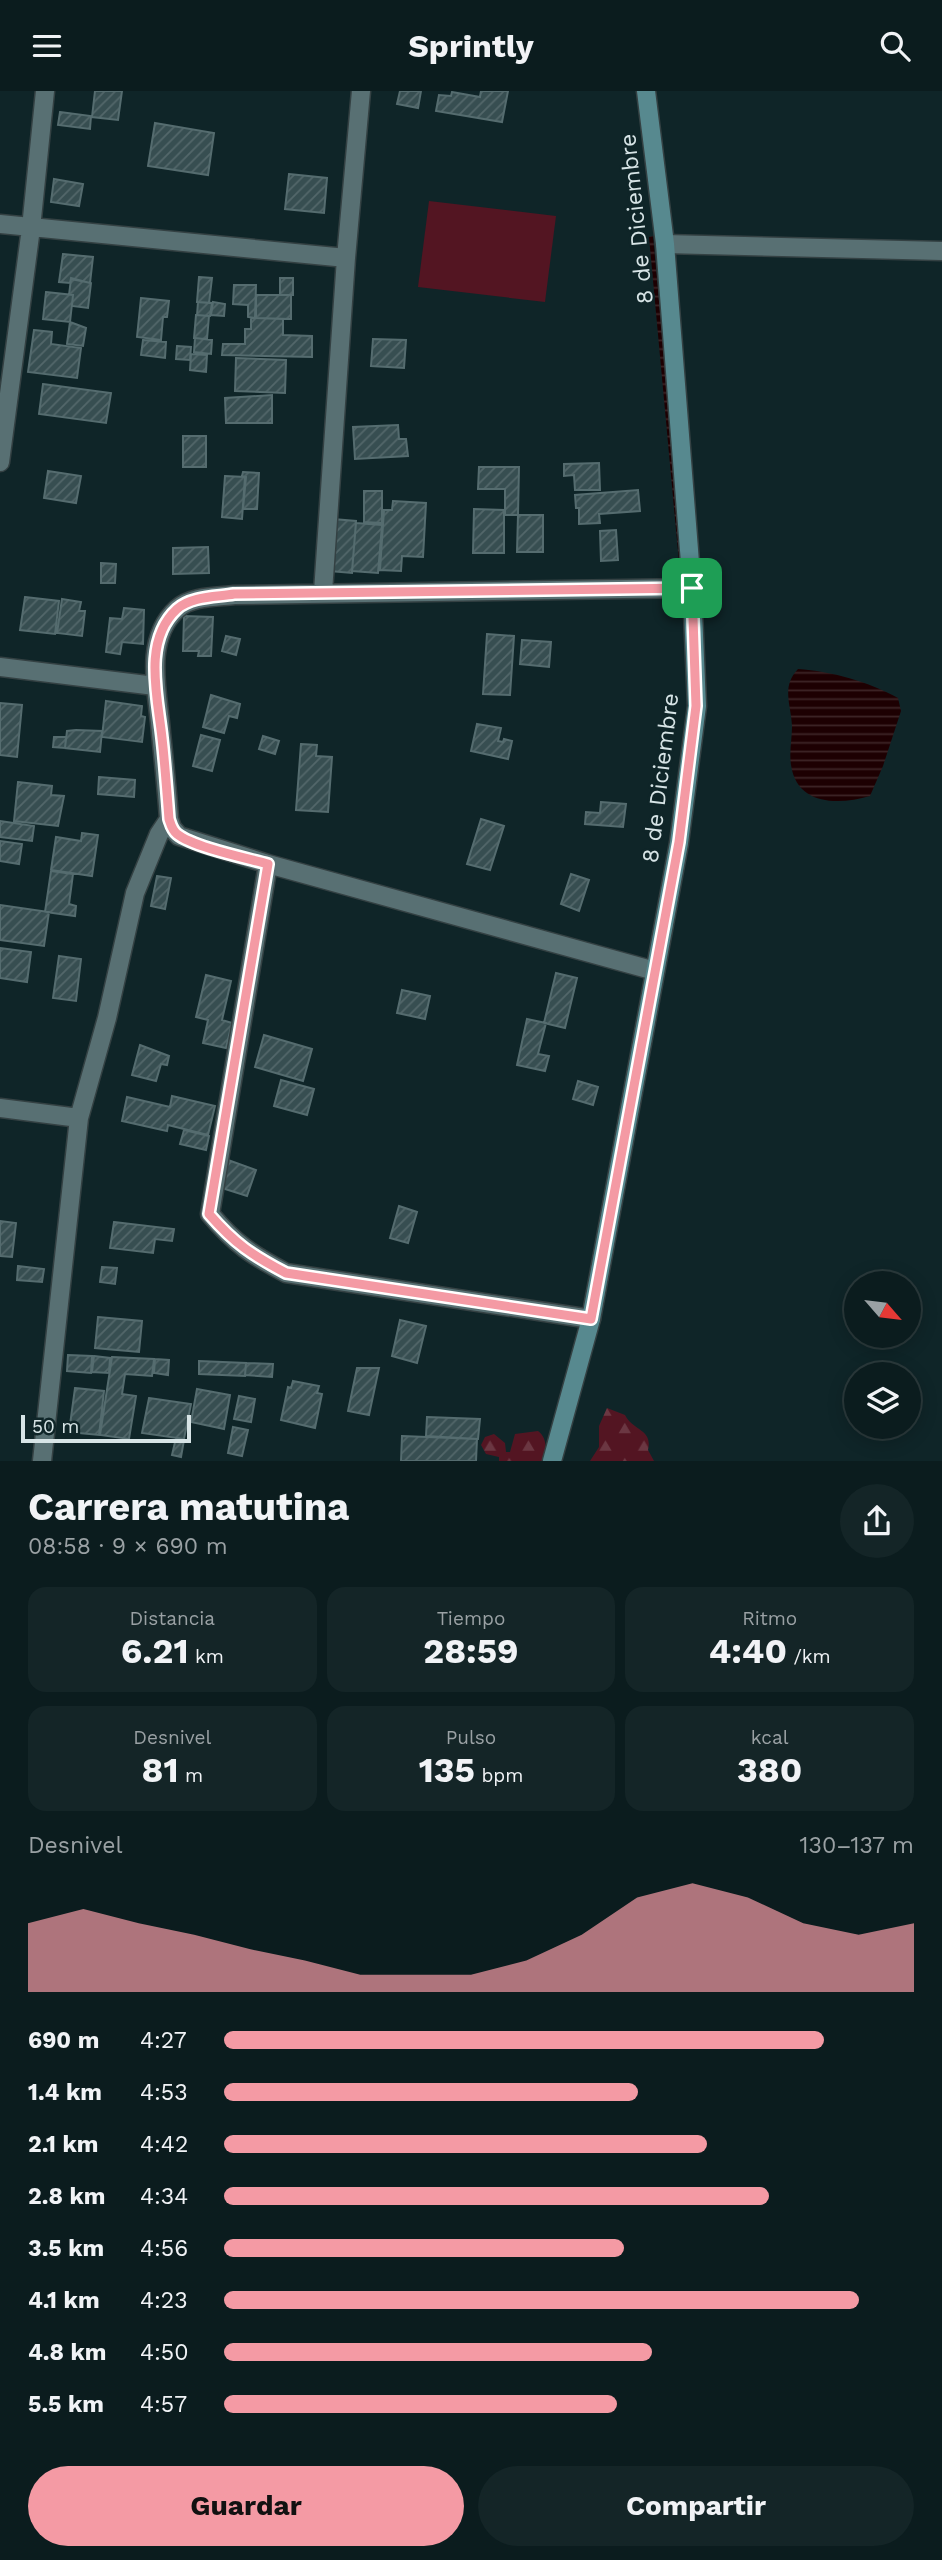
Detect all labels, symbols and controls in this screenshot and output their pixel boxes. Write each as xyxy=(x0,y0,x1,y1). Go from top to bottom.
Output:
icon: menu xyxy=(28,27,66,65)
text: Sprintly xyxy=(408,27,534,65)
icon: search xyxy=(876,27,914,65)
street label: 8 de Diciembre xyxy=(614,132,659,305)
pin xyxy=(662,558,722,618)
icon: arrive xyxy=(673,569,711,607)
street label: 8 de Diciembre xyxy=(637,692,684,865)
north arrow xyxy=(844,1271,920,1347)
map controls xyxy=(844,1271,921,1439)
button: layers xyxy=(844,1362,921,1439)
scale bar xyxy=(21,1412,191,1444)
text: 50 m xyxy=(32,1415,79,1438)
button: share xyxy=(840,1484,914,1558)
text: Carrera matutina xyxy=(28,1485,349,1529)
text: 08:58 · 9 × 690 m xyxy=(28,1533,228,1560)
text: Distancia xyxy=(130,1607,215,1630)
text: Tiempo xyxy=(437,1607,505,1630)
text: Ritmo xyxy=(742,1607,797,1630)
text: 6.21 xyxy=(121,1630,188,1672)
text: 28:59 xyxy=(423,1630,519,1672)
text: 4:40 xyxy=(709,1630,787,1672)
text: km xyxy=(188,1645,224,1668)
text: /km xyxy=(787,1645,831,1668)
text: Desnivel xyxy=(133,1726,211,1749)
text: Pulso xyxy=(446,1726,496,1749)
text: kcal xyxy=(751,1726,788,1749)
text: 81 xyxy=(142,1749,179,1791)
text: 135 xyxy=(419,1749,475,1791)
text: 380 xyxy=(737,1749,802,1791)
text: m xyxy=(179,1764,203,1787)
text: bpm xyxy=(475,1764,523,1787)
text: Desnivel xyxy=(28,1832,123,1859)
text: 130–137 m xyxy=(800,1832,914,1859)
text: 690 m xyxy=(28,2027,99,2054)
text: 4:27 xyxy=(140,2027,187,2054)
text: 1.4 km xyxy=(28,2079,102,2106)
text: 4:53 xyxy=(140,2079,188,2106)
text: 2.1 km xyxy=(28,2131,99,2158)
text: 4:42 xyxy=(140,2131,188,2158)
text: 2.8 km xyxy=(28,2183,105,2210)
text: 4:34 xyxy=(140,2183,188,2210)
text: 3.5 km xyxy=(28,2235,104,2262)
text: 4:56 xyxy=(140,2235,188,2262)
text: 4.1 km xyxy=(28,2287,100,2314)
text: 4:23 xyxy=(140,2287,188,2314)
text: 4.8 km xyxy=(28,2339,106,2366)
text: 4:50 xyxy=(140,2339,189,2366)
text: 5.5 km xyxy=(28,2391,104,2418)
text: 4:57 xyxy=(140,2391,187,2418)
button: Guardar xyxy=(28,2466,464,2546)
button: Compartir xyxy=(478,2466,914,2546)

